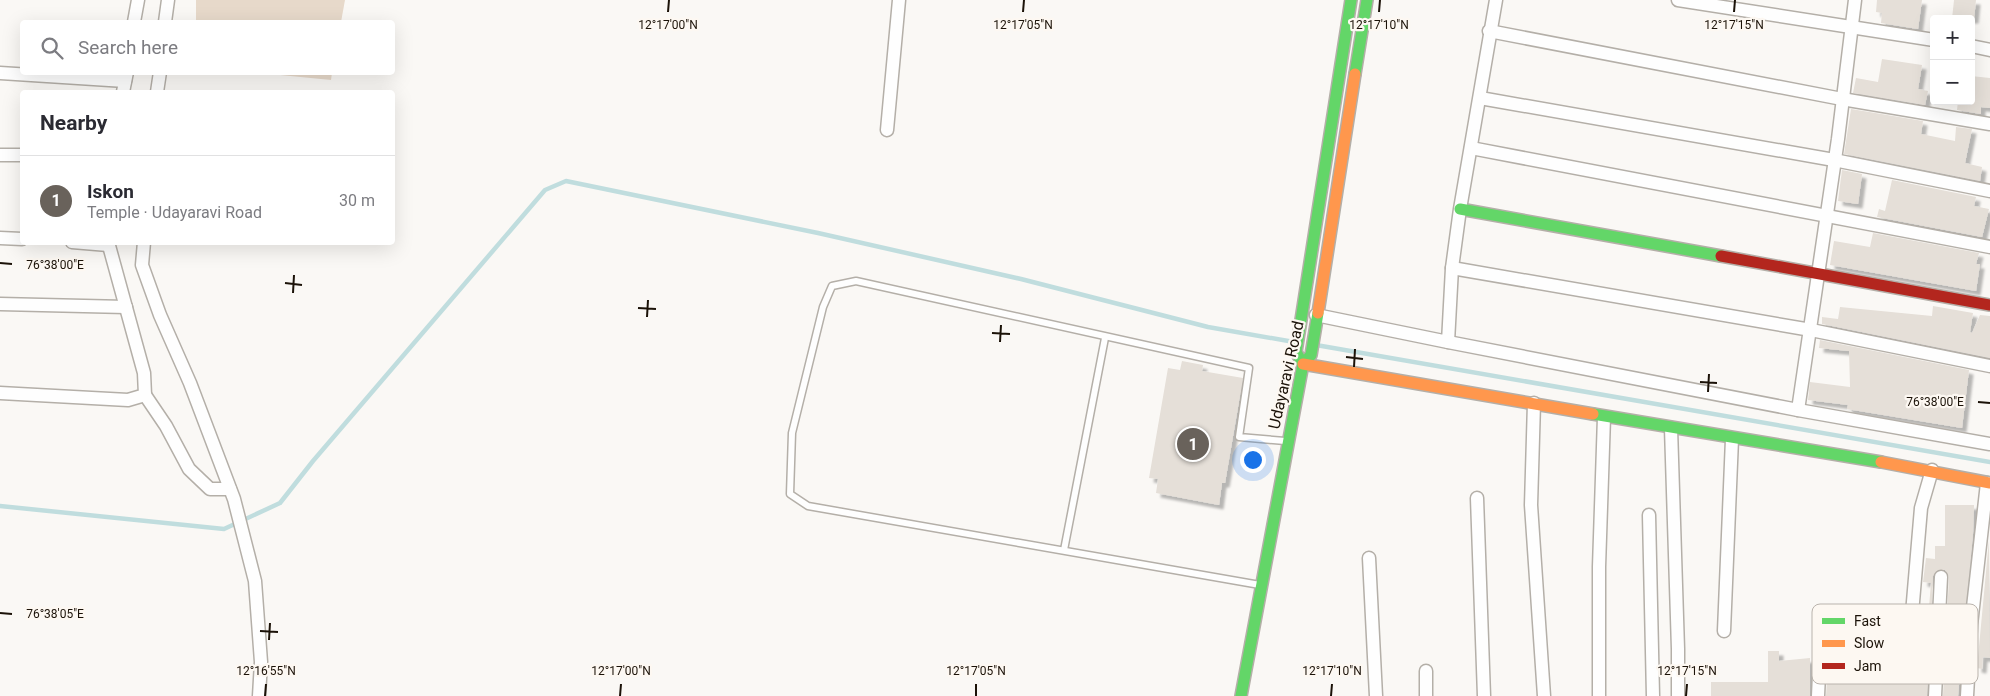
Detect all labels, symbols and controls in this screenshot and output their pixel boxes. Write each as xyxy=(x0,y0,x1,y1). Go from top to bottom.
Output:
map controls xyxy=(1930,15,1975,105)
button: + xyxy=(1930,15,1975,60)
text: 12°17'00"N xyxy=(638,18,698,32)
text: 12°17'05"N xyxy=(993,18,1053,32)
text: 12°17'10"N xyxy=(1349,18,1409,32)
text: 12°17'15"N xyxy=(1704,18,1764,32)
search box xyxy=(20,20,395,75)
icon: search xyxy=(38,34,66,62)
text: Search here xyxy=(78,36,178,59)
button: − xyxy=(1930,60,1975,105)
text: Nearby xyxy=(40,111,107,135)
text: Iskon xyxy=(87,180,134,203)
text: 1 xyxy=(51,191,61,210)
text: 30 m xyxy=(339,191,375,210)
text: Temple · Udayaravi Road xyxy=(87,203,262,222)
text: 76°38'00"E xyxy=(26,258,84,272)
street label: Udayaravi Road xyxy=(1264,319,1308,431)
text: 76°38'00"E xyxy=(1906,395,1964,409)
pin: 1 xyxy=(1177,425,1209,463)
your location xyxy=(1240,447,1266,473)
legend xyxy=(1812,604,1978,684)
text: 76°38'05"E xyxy=(26,607,84,621)
text: Fast xyxy=(1854,613,1881,629)
text: Slow xyxy=(1854,635,1885,651)
text: Jam xyxy=(1854,658,1882,674)
text: 12°16'55"N xyxy=(236,664,296,678)
text: 12°17'00"N xyxy=(591,664,651,678)
text: 12°17'05"N xyxy=(946,664,1006,678)
text: 12°17'10"N xyxy=(1302,664,1362,678)
text: 12°17'15"N xyxy=(1657,664,1717,678)

